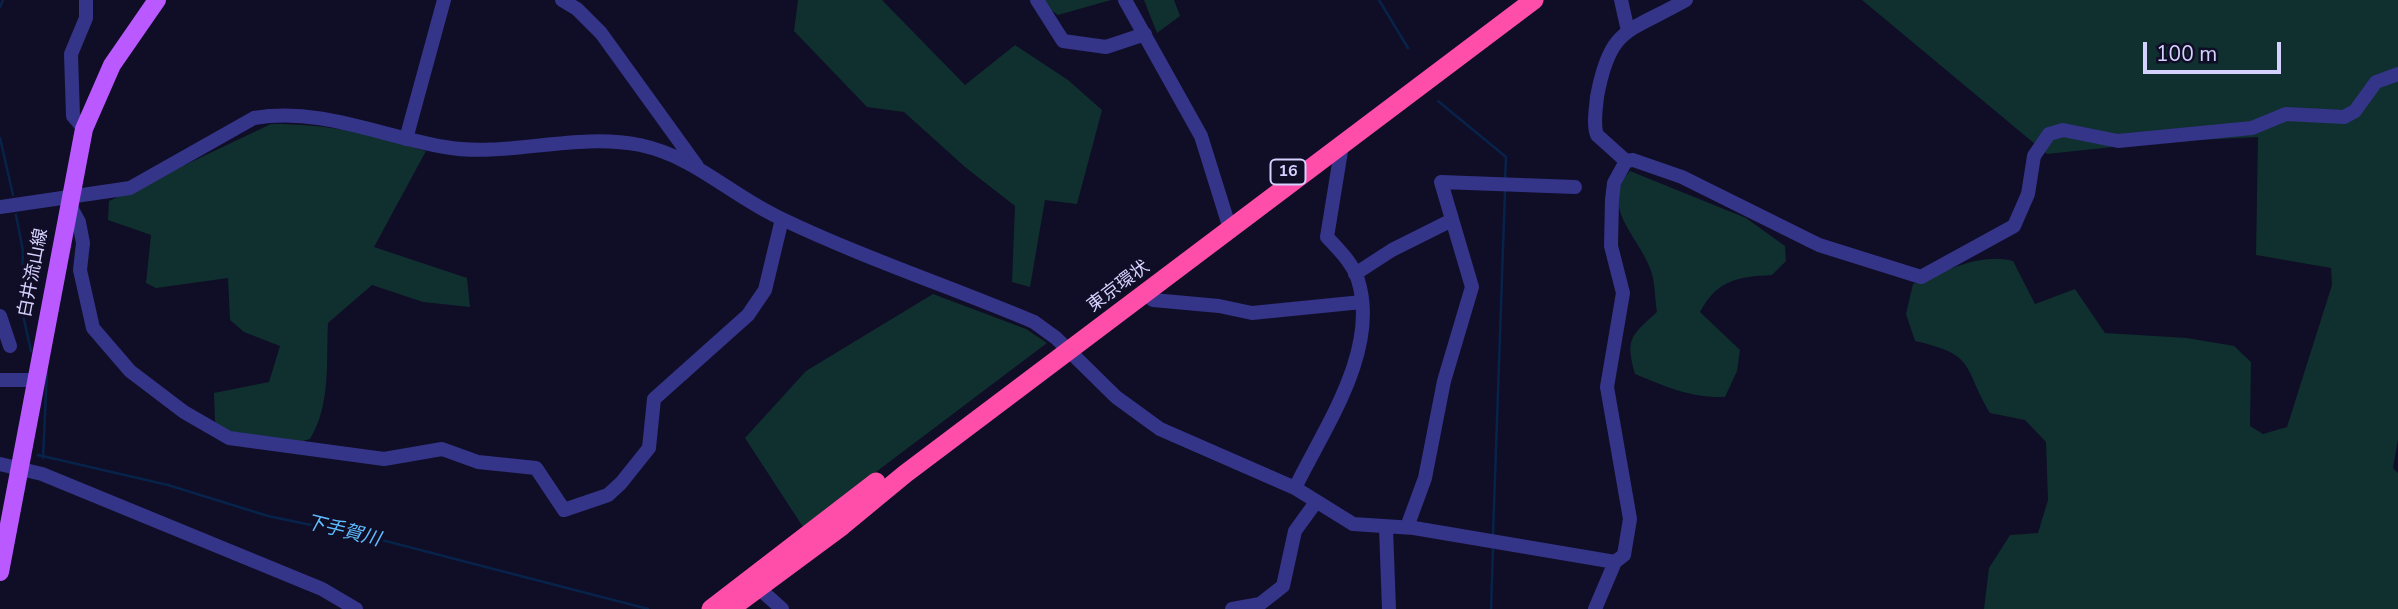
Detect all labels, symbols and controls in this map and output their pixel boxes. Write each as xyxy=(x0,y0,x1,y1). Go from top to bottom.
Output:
scale bar xyxy=(2146,28,2284,72)
text: 100 m xyxy=(2156,40,2217,68)
road number: 16 xyxy=(1270,160,1306,184)
street label: 白井流山線 xyxy=(15,227,53,319)
street label: 東京環状 xyxy=(1084,257,1154,317)
water label: 下手賀川 xyxy=(303,512,383,552)

